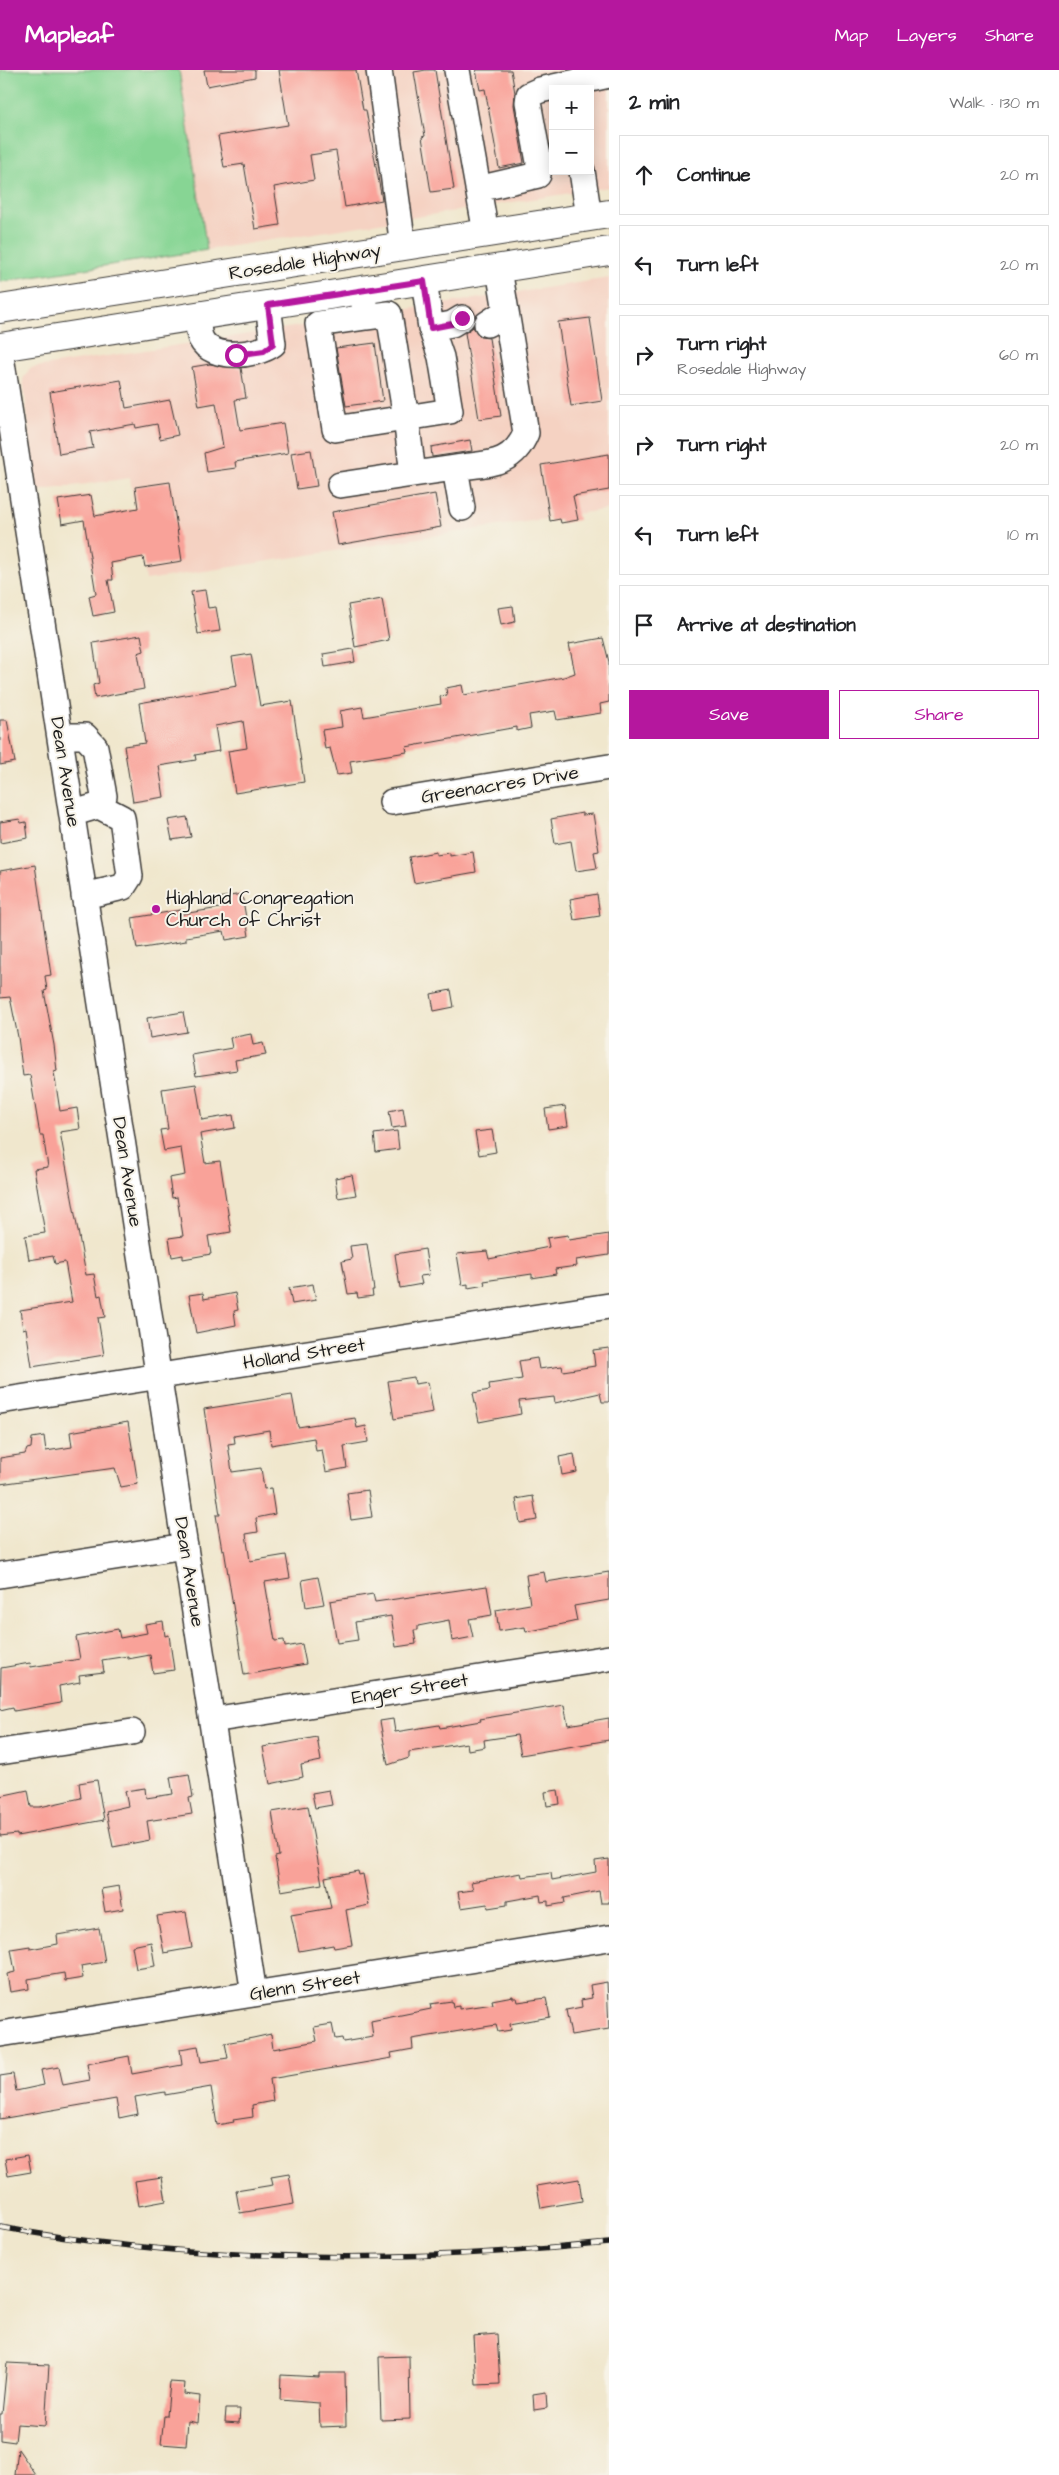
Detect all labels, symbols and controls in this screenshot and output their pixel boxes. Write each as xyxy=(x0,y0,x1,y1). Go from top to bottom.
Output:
text: Mapleaf xyxy=(25,18,114,52)
text: Map xyxy=(834,23,868,48)
text: Layers xyxy=(896,23,957,48)
text: Share xyxy=(985,23,1034,48)
map controls xyxy=(549,85,594,175)
button: + xyxy=(549,85,594,130)
text: 2 min xyxy=(629,88,679,117)
text: Walk · 130 m xyxy=(949,92,1039,114)
button: − xyxy=(549,130,594,175)
icon: ahead xyxy=(630,161,658,189)
text: Continue xyxy=(677,162,751,189)
text: 20 m xyxy=(1000,164,1038,186)
street label: Rosedale Highway xyxy=(227,237,384,288)
icon: left xyxy=(630,251,658,279)
text: Turn left xyxy=(677,252,758,279)
text: 20 m xyxy=(1000,254,1038,276)
route end xyxy=(451,307,474,330)
text: Turn right xyxy=(677,331,766,358)
icon: right xyxy=(630,341,658,369)
route start xyxy=(225,344,248,367)
text: 60 m xyxy=(999,344,1038,366)
text: Rosedale Highway xyxy=(677,358,806,380)
icon: right xyxy=(630,431,658,459)
text: Turn right xyxy=(677,432,766,459)
text: 20 m xyxy=(1000,434,1038,456)
icon: left xyxy=(630,521,658,549)
text: Turn left xyxy=(677,522,758,549)
text: 10 m xyxy=(1007,524,1038,546)
icon: arrive xyxy=(630,611,658,639)
text: Arrive at destination xyxy=(677,612,856,639)
button: Save xyxy=(629,690,829,739)
button: Share xyxy=(839,690,1039,739)
street label: Dean Avenue xyxy=(43,715,87,829)
street label: Greenacres Drive xyxy=(419,759,581,811)
place label: Highland Congregation Church of Christ xyxy=(166,885,354,934)
marker: Highland Congregation Church of Christ xyxy=(150,903,162,915)
street label: Dean Avenue xyxy=(105,1115,149,1229)
street label: Holland Street xyxy=(241,1331,367,1377)
street label: Dean Avenue xyxy=(167,1515,211,1629)
street label: Enger Street xyxy=(350,1666,471,1713)
street label: Glenn Street xyxy=(248,1964,363,2008)

